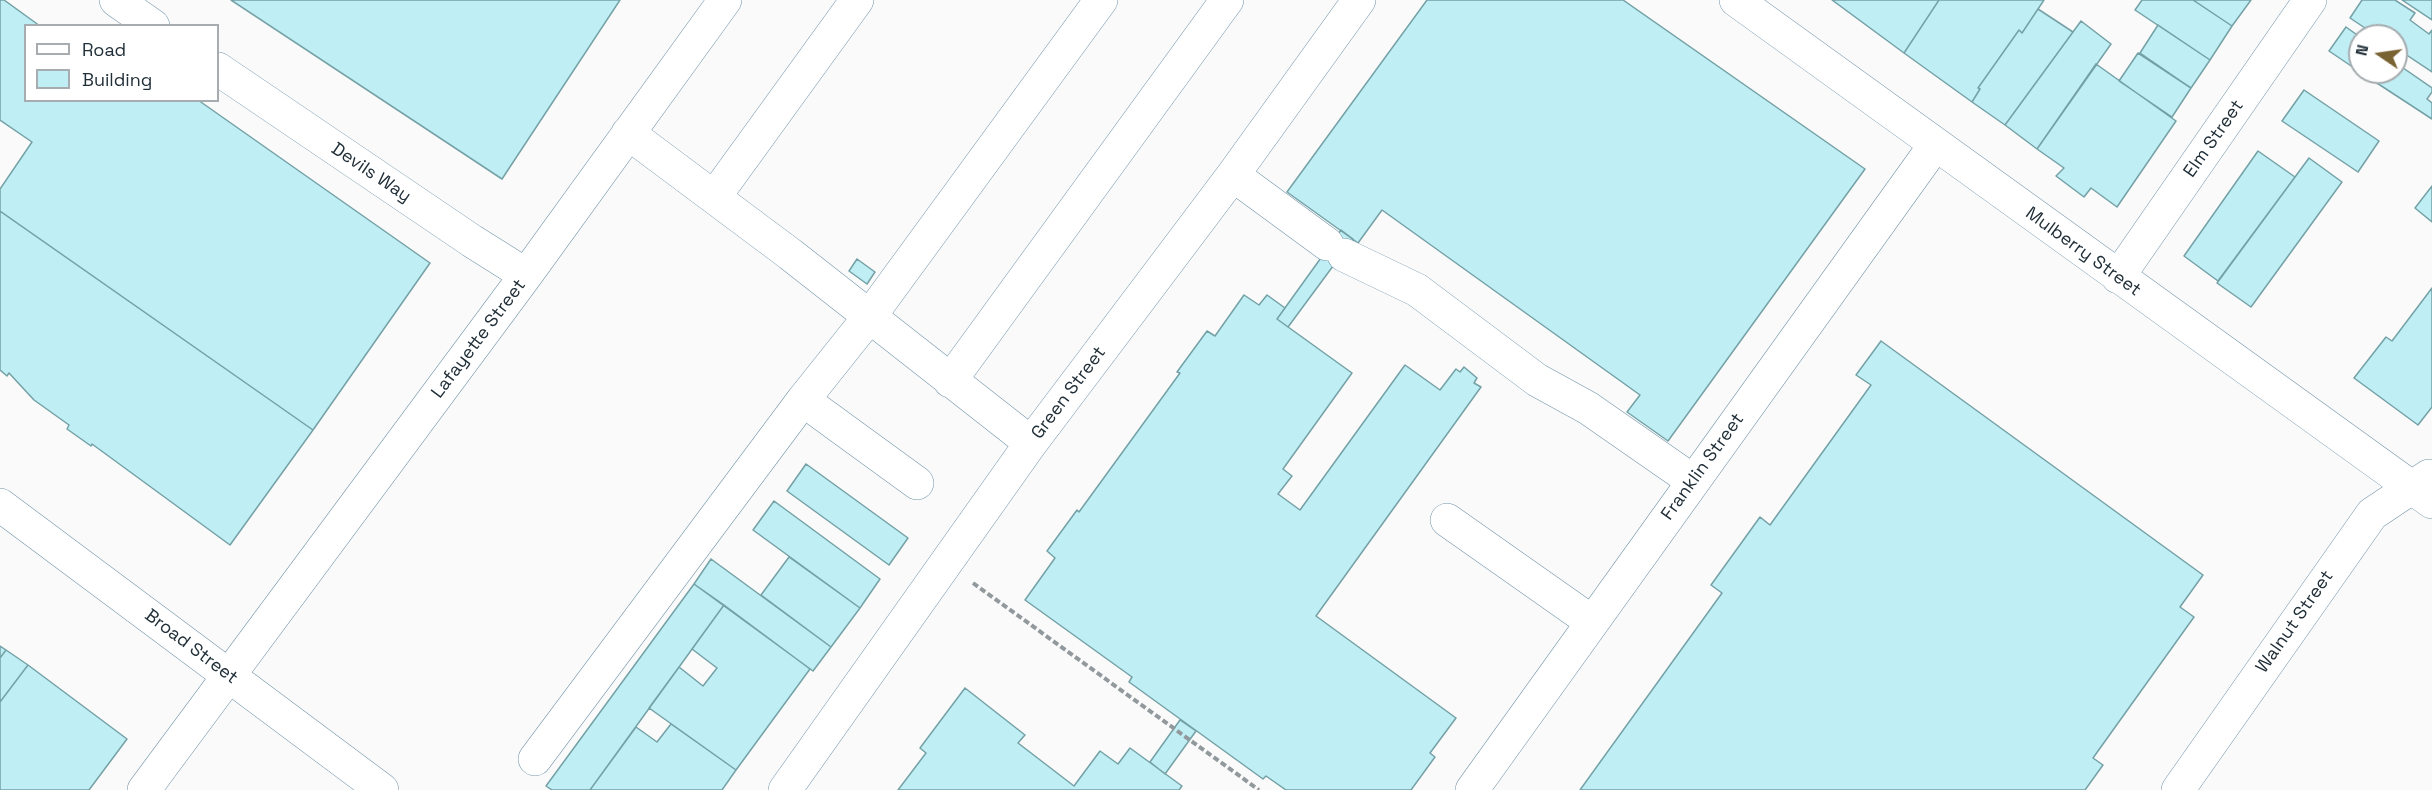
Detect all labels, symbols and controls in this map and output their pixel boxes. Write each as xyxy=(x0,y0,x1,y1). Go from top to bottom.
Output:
legend xyxy=(24,24,219,102)
north arrow xyxy=(2348,24,2408,84)
text: Road xyxy=(82,38,126,61)
text: N xyxy=(2350,43,2373,58)
text: Building xyxy=(82,68,152,91)
street label: Elm Street xyxy=(2179,96,2249,182)
street label: Devils Way xyxy=(327,138,415,208)
street label: Mulberry Street xyxy=(2021,203,2145,301)
street label: Lafayette Street xyxy=(427,275,531,403)
street label: Green Street xyxy=(1027,342,1111,444)
street label: Franklin Street xyxy=(1657,409,1749,525)
street label: Walnut Street xyxy=(2252,567,2338,677)
street label: Broad Street xyxy=(140,605,242,689)

